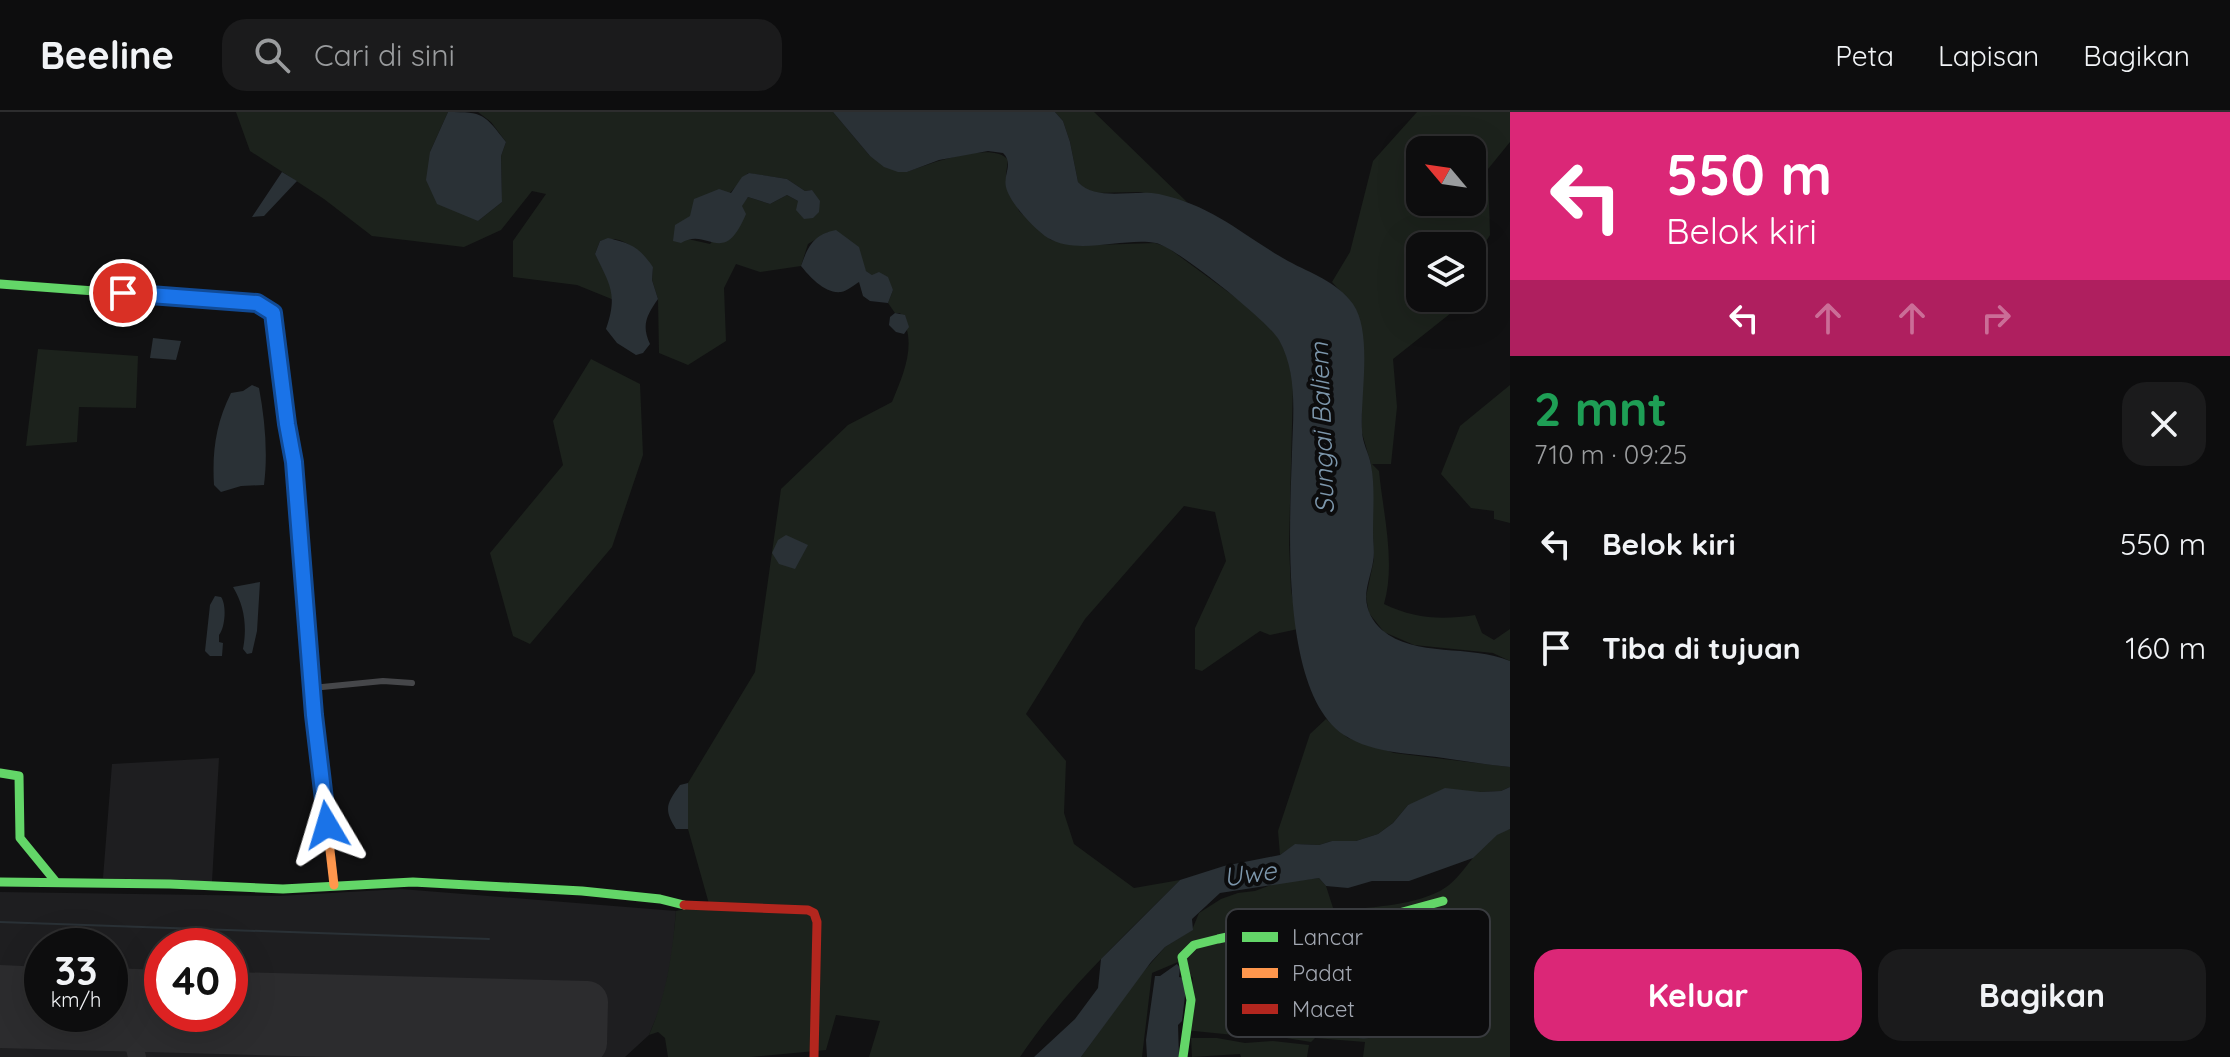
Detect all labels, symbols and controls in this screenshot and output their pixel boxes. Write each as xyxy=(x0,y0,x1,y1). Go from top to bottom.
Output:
search box xyxy=(222,19,782,91)
text: Beeline xyxy=(40,31,174,79)
icon: search xyxy=(250,33,294,77)
text: Cari di sini xyxy=(314,36,455,74)
text: Peta xyxy=(1835,38,1894,73)
text: Lapisan xyxy=(1938,38,2039,73)
text: Bagikan xyxy=(2083,38,2190,73)
north arrow xyxy=(1406,136,1486,216)
map controls xyxy=(1406,136,1486,312)
text: 550 m xyxy=(1666,139,1832,209)
icon: left xyxy=(1534,144,1638,248)
text: Belok kiri xyxy=(1666,208,1817,253)
button: layers xyxy=(1406,232,1486,312)
pin xyxy=(89,259,157,327)
icon: arrive xyxy=(101,271,145,315)
icon: left xyxy=(1722,296,1766,340)
icon: ahead xyxy=(1806,296,1850,340)
icon: ahead xyxy=(1890,296,1934,340)
icon: right xyxy=(1974,296,2018,340)
water label: Sungai Baliem xyxy=(1302,340,1341,514)
text: 2 mnt xyxy=(1534,378,1667,438)
button: close xyxy=(2122,382,2206,466)
text: 710 m · 09:25 xyxy=(1534,438,1687,471)
icon: left xyxy=(1534,522,1578,566)
text: Belok kiri xyxy=(1602,525,1736,563)
text: 550 m xyxy=(2120,525,2206,563)
icon: arrive xyxy=(1534,626,1578,670)
text: Tiba di tujuan xyxy=(1602,629,1801,667)
text: 160 m xyxy=(2125,629,2206,667)
position arrow xyxy=(285,783,369,867)
water label: Uwe xyxy=(1222,853,1280,894)
legend xyxy=(1226,909,1490,1037)
text: Lancar xyxy=(1292,923,1363,951)
speed limit sign: 40 xyxy=(144,928,248,1032)
text: 33 xyxy=(55,945,97,995)
button: Keluar xyxy=(1534,949,1862,1041)
button: Bagikan xyxy=(1878,949,2206,1041)
text: Padat xyxy=(1292,959,1352,987)
text: km/h xyxy=(51,987,101,1012)
text: Macet xyxy=(1292,995,1355,1023)

